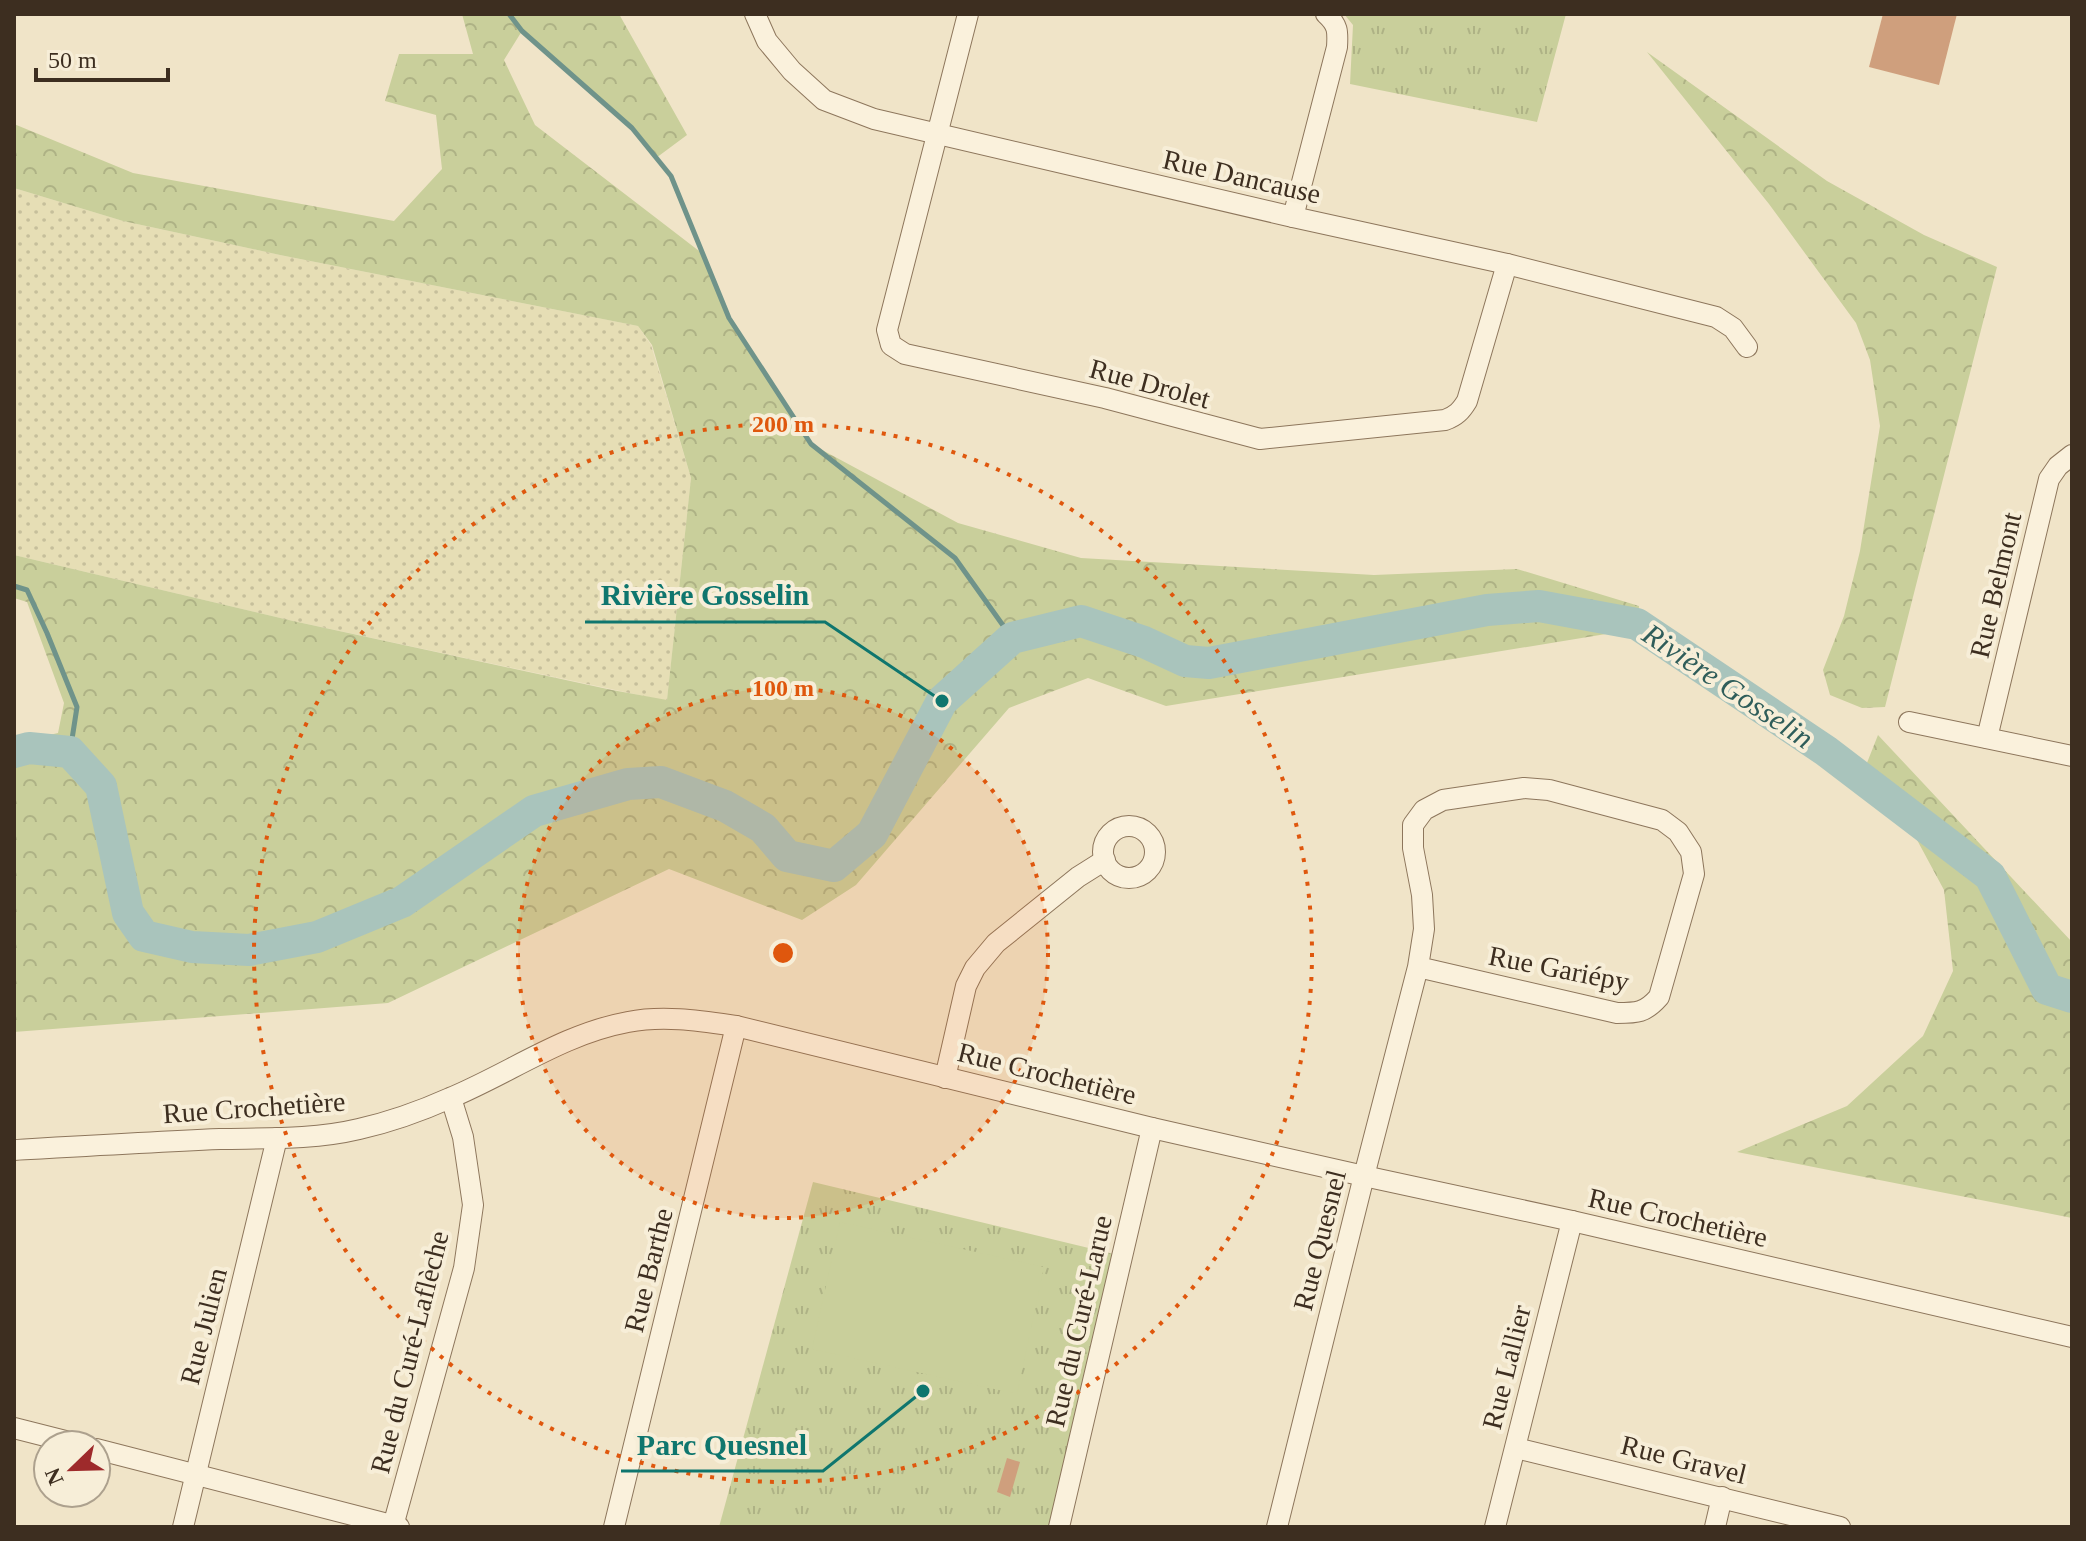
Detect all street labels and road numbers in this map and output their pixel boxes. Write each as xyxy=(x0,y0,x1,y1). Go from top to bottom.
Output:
street label: Rue Dancause xyxy=(1160,143,1324,210)
street label: Rue Drolet xyxy=(1086,353,1214,415)
street label: Rue Belmont xyxy=(1964,509,2027,661)
street label: Rue Gariépy xyxy=(1486,940,1632,997)
street label: Rue Crochetière xyxy=(954,1036,1139,1111)
street label: Rue Crochetière xyxy=(162,1086,346,1129)
street label: Rue Quesnel xyxy=(1287,1166,1352,1314)
street label: Rue Crochetière xyxy=(1585,1182,1770,1253)
street label: Rue Barthe xyxy=(618,1205,679,1335)
street label: Rue du Curé-Larue xyxy=(1039,1212,1118,1430)
street label: Rue du Curé-Laflèche xyxy=(364,1228,455,1477)
street label: Rue Julien xyxy=(174,1265,233,1388)
street label: Rue Lallier xyxy=(1476,1301,1537,1432)
street label: Rue Gravel xyxy=(1618,1429,1750,1490)

